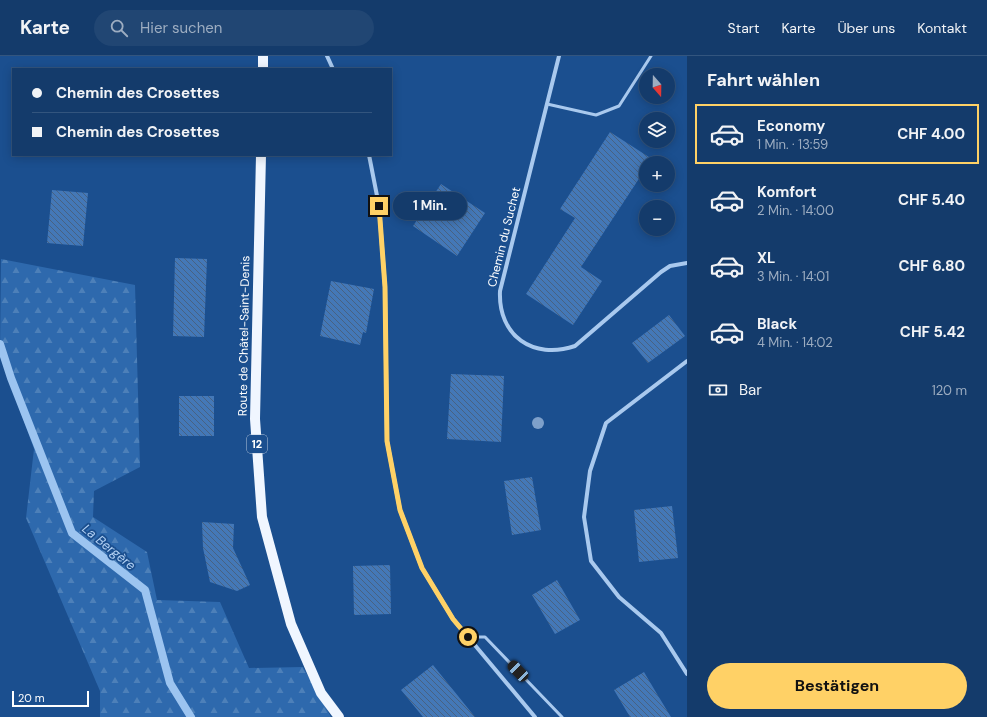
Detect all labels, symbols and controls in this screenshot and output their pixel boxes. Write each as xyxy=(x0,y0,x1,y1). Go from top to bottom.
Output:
search box xyxy=(94,10,374,46)
text: Karte xyxy=(20,15,70,40)
icon: search xyxy=(108,17,130,39)
text: Hier suchen xyxy=(140,18,222,38)
text: Start xyxy=(728,19,759,37)
text: Karte xyxy=(781,19,815,37)
text: Über uns xyxy=(837,19,895,37)
text: Kontakt xyxy=(917,19,967,37)
north arrow xyxy=(639,68,675,104)
map controls xyxy=(639,68,675,236)
text: Fahrt wählen xyxy=(707,68,820,92)
text: Chemin des Crosettes xyxy=(56,83,220,103)
button: layers xyxy=(639,112,675,148)
icon: car xyxy=(709,116,745,152)
text: Economy xyxy=(757,116,825,136)
text: Chemin des Crosettes xyxy=(56,122,220,142)
text: CHF 4.00 xyxy=(897,124,965,144)
text: 1 Min. · 13:59 xyxy=(757,136,828,153)
button: + xyxy=(639,156,675,192)
icon: car xyxy=(709,182,745,218)
text: Komfort xyxy=(757,182,816,202)
street label: Chemin du Suchet xyxy=(484,185,524,289)
text: CHF 5.40 xyxy=(898,190,965,210)
callout: 1 Min. xyxy=(393,192,467,220)
route end xyxy=(370,197,388,215)
text: 1 Min. xyxy=(413,197,447,214)
button: − xyxy=(639,200,675,236)
text: 2 Min. · 14:00 xyxy=(757,202,834,219)
icon: car xyxy=(709,248,745,284)
text: XL xyxy=(757,248,775,268)
street label: Route de Châtel-Saint-Denis xyxy=(235,256,253,416)
text: CHF 6.80 xyxy=(899,256,965,276)
text: 3 Min. · 14:01 xyxy=(757,268,829,285)
icon: car xyxy=(709,314,745,350)
text: Black xyxy=(757,314,797,334)
text: CHF 5.42 xyxy=(900,322,965,342)
text: 4 Min. · 14:02 xyxy=(757,334,833,351)
icon: cash xyxy=(707,379,729,401)
text: Bar xyxy=(739,380,762,400)
text: 120 m xyxy=(932,382,967,399)
road number: 12 xyxy=(247,435,267,453)
water label: La Bergère xyxy=(79,520,139,574)
route start xyxy=(459,628,477,646)
car xyxy=(505,658,531,684)
button: Bestätigen xyxy=(707,663,967,709)
scale bar xyxy=(12,689,89,708)
text: 20 m xyxy=(18,691,44,705)

